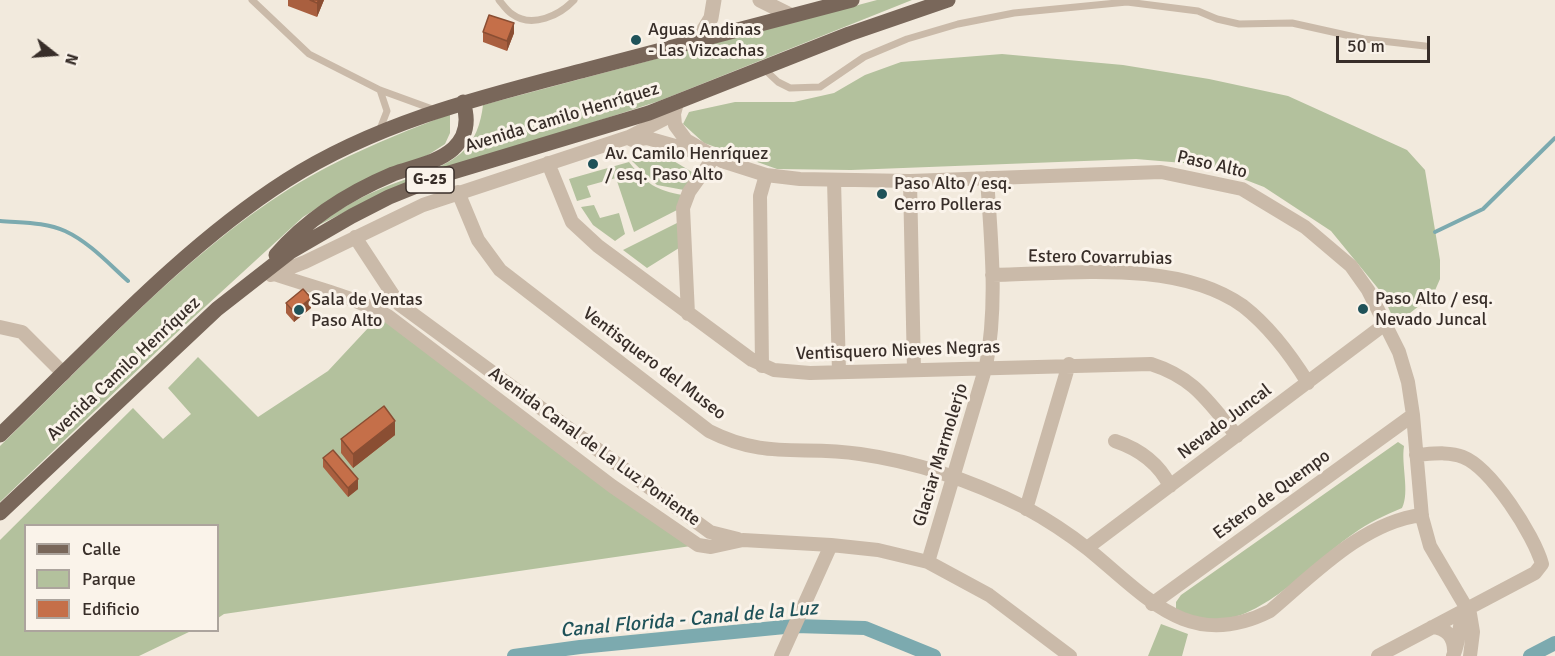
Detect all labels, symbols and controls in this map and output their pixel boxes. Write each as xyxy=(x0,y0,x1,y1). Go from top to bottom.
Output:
place label: Aguas Andinas - Las Vizcachas xyxy=(648,19,764,62)
north arrow xyxy=(24,24,84,84)
scale bar xyxy=(1339,24,1434,62)
marker: Aguas Andinas - Las Vizcachas xyxy=(629,33,643,47)
text: 50 m xyxy=(1347,35,1385,57)
text: N xyxy=(60,51,82,68)
street label: Avenida Camilo Henríquez xyxy=(462,78,662,158)
place label: Av. Camilo Henríquez / esq. Paso Alto xyxy=(605,143,768,186)
street label: Paso Alto xyxy=(1175,146,1249,184)
marker: Av. Camilo Henríquez / esq. Paso Alto xyxy=(586,157,600,171)
road number: G-25 xyxy=(406,167,454,193)
place label: Paso Alto / esq. Cerro Polleras xyxy=(894,173,1012,216)
marker: Paso Alto / esq. Cerro Polleras xyxy=(875,187,889,201)
street label: Estero Covarrubias xyxy=(1028,246,1172,270)
place label: Paso Alto / esq. Nevado Juncal xyxy=(1375,288,1493,330)
place label: Sala de Ventas Paso Alto xyxy=(311,289,423,332)
street label: Avenida Camilo Henríquez xyxy=(43,292,205,446)
marker: Paso Alto / esq. Nevado Juncal xyxy=(1356,302,1370,316)
marker: Sala de Ventas Paso Alto xyxy=(292,303,306,317)
street label: Ventisquero del Museo xyxy=(578,303,730,425)
street label: Ventisquero Nieves Negras xyxy=(796,337,1000,365)
street label: Avenida Canal de La Luz Poniente xyxy=(484,363,704,531)
street label: Nevado Juncal xyxy=(1174,380,1276,464)
street label: Glaciar Marmolerjo xyxy=(909,381,973,529)
street label: Estero de Quempo xyxy=(1209,445,1335,545)
legend xyxy=(24,524,219,632)
text: Calle xyxy=(82,538,121,560)
text: Parque xyxy=(82,568,136,590)
water label: Canal Florida - Canal de la Luz xyxy=(559,597,819,643)
text: Edificio xyxy=(82,598,140,620)

